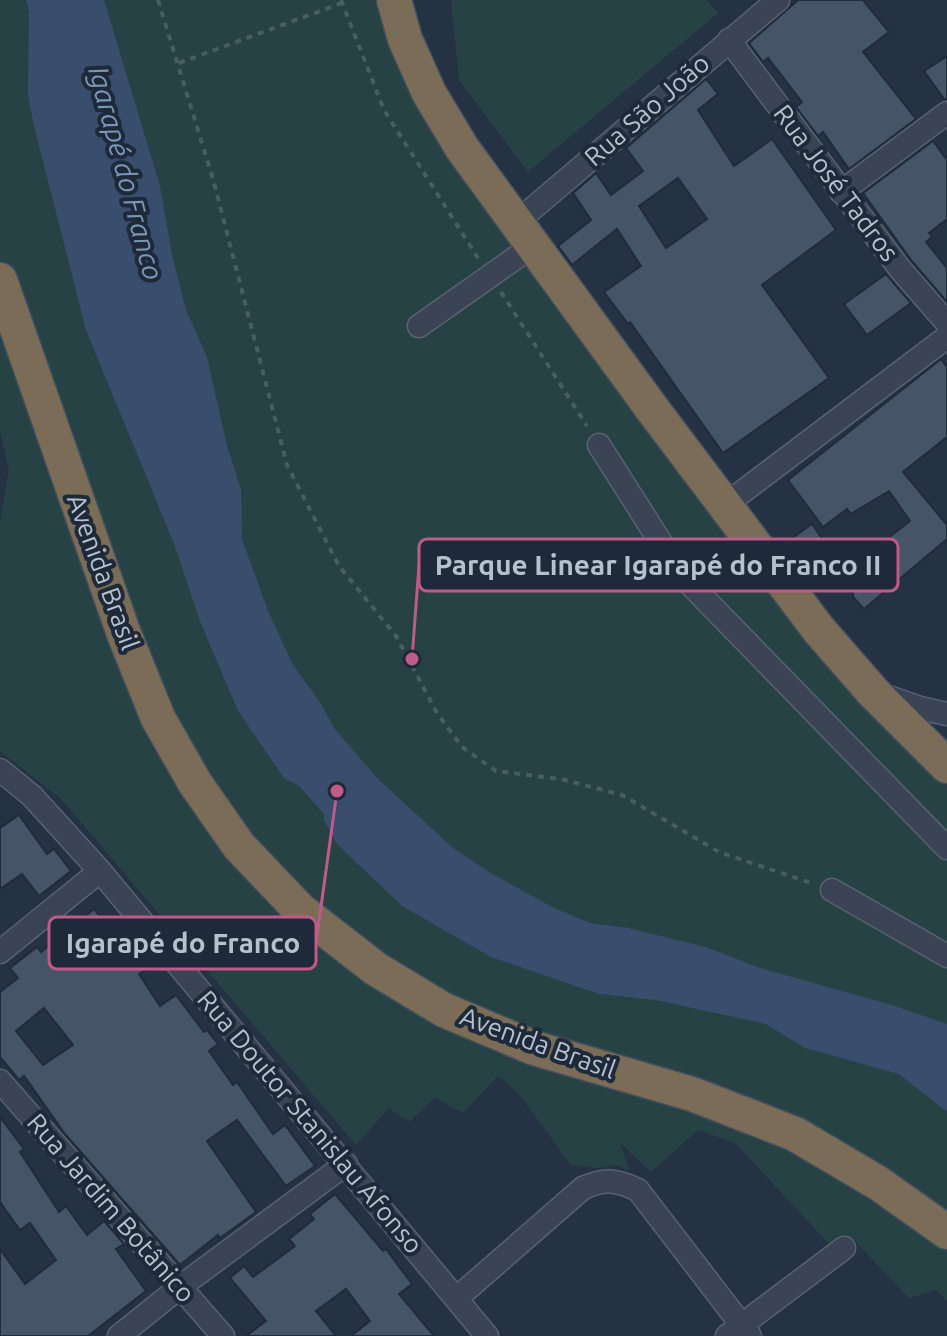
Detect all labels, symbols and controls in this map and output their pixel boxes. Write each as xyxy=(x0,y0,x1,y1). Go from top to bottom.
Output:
street label: Rua São João xyxy=(579,48,715,171)
water label: Igarapé do Franco xyxy=(83,63,170,283)
street label: Rua José Tadros xyxy=(768,99,905,267)
street label: Avenida Brasil xyxy=(62,490,145,654)
callout: Parque Linear Igarapé do Franco II xyxy=(419,539,898,591)
text: Parque Linear Igarapé do Franco II xyxy=(435,549,881,580)
callout: Igarapé do Franco xyxy=(49,917,316,969)
text: Igarapé do Franco xyxy=(66,927,300,958)
street label: Rua Doutor Stanislau Afonso xyxy=(192,984,429,1259)
street label: Avenida Brasil xyxy=(456,1001,620,1084)
street label: Rua Jardim Botânico xyxy=(22,1108,201,1308)

